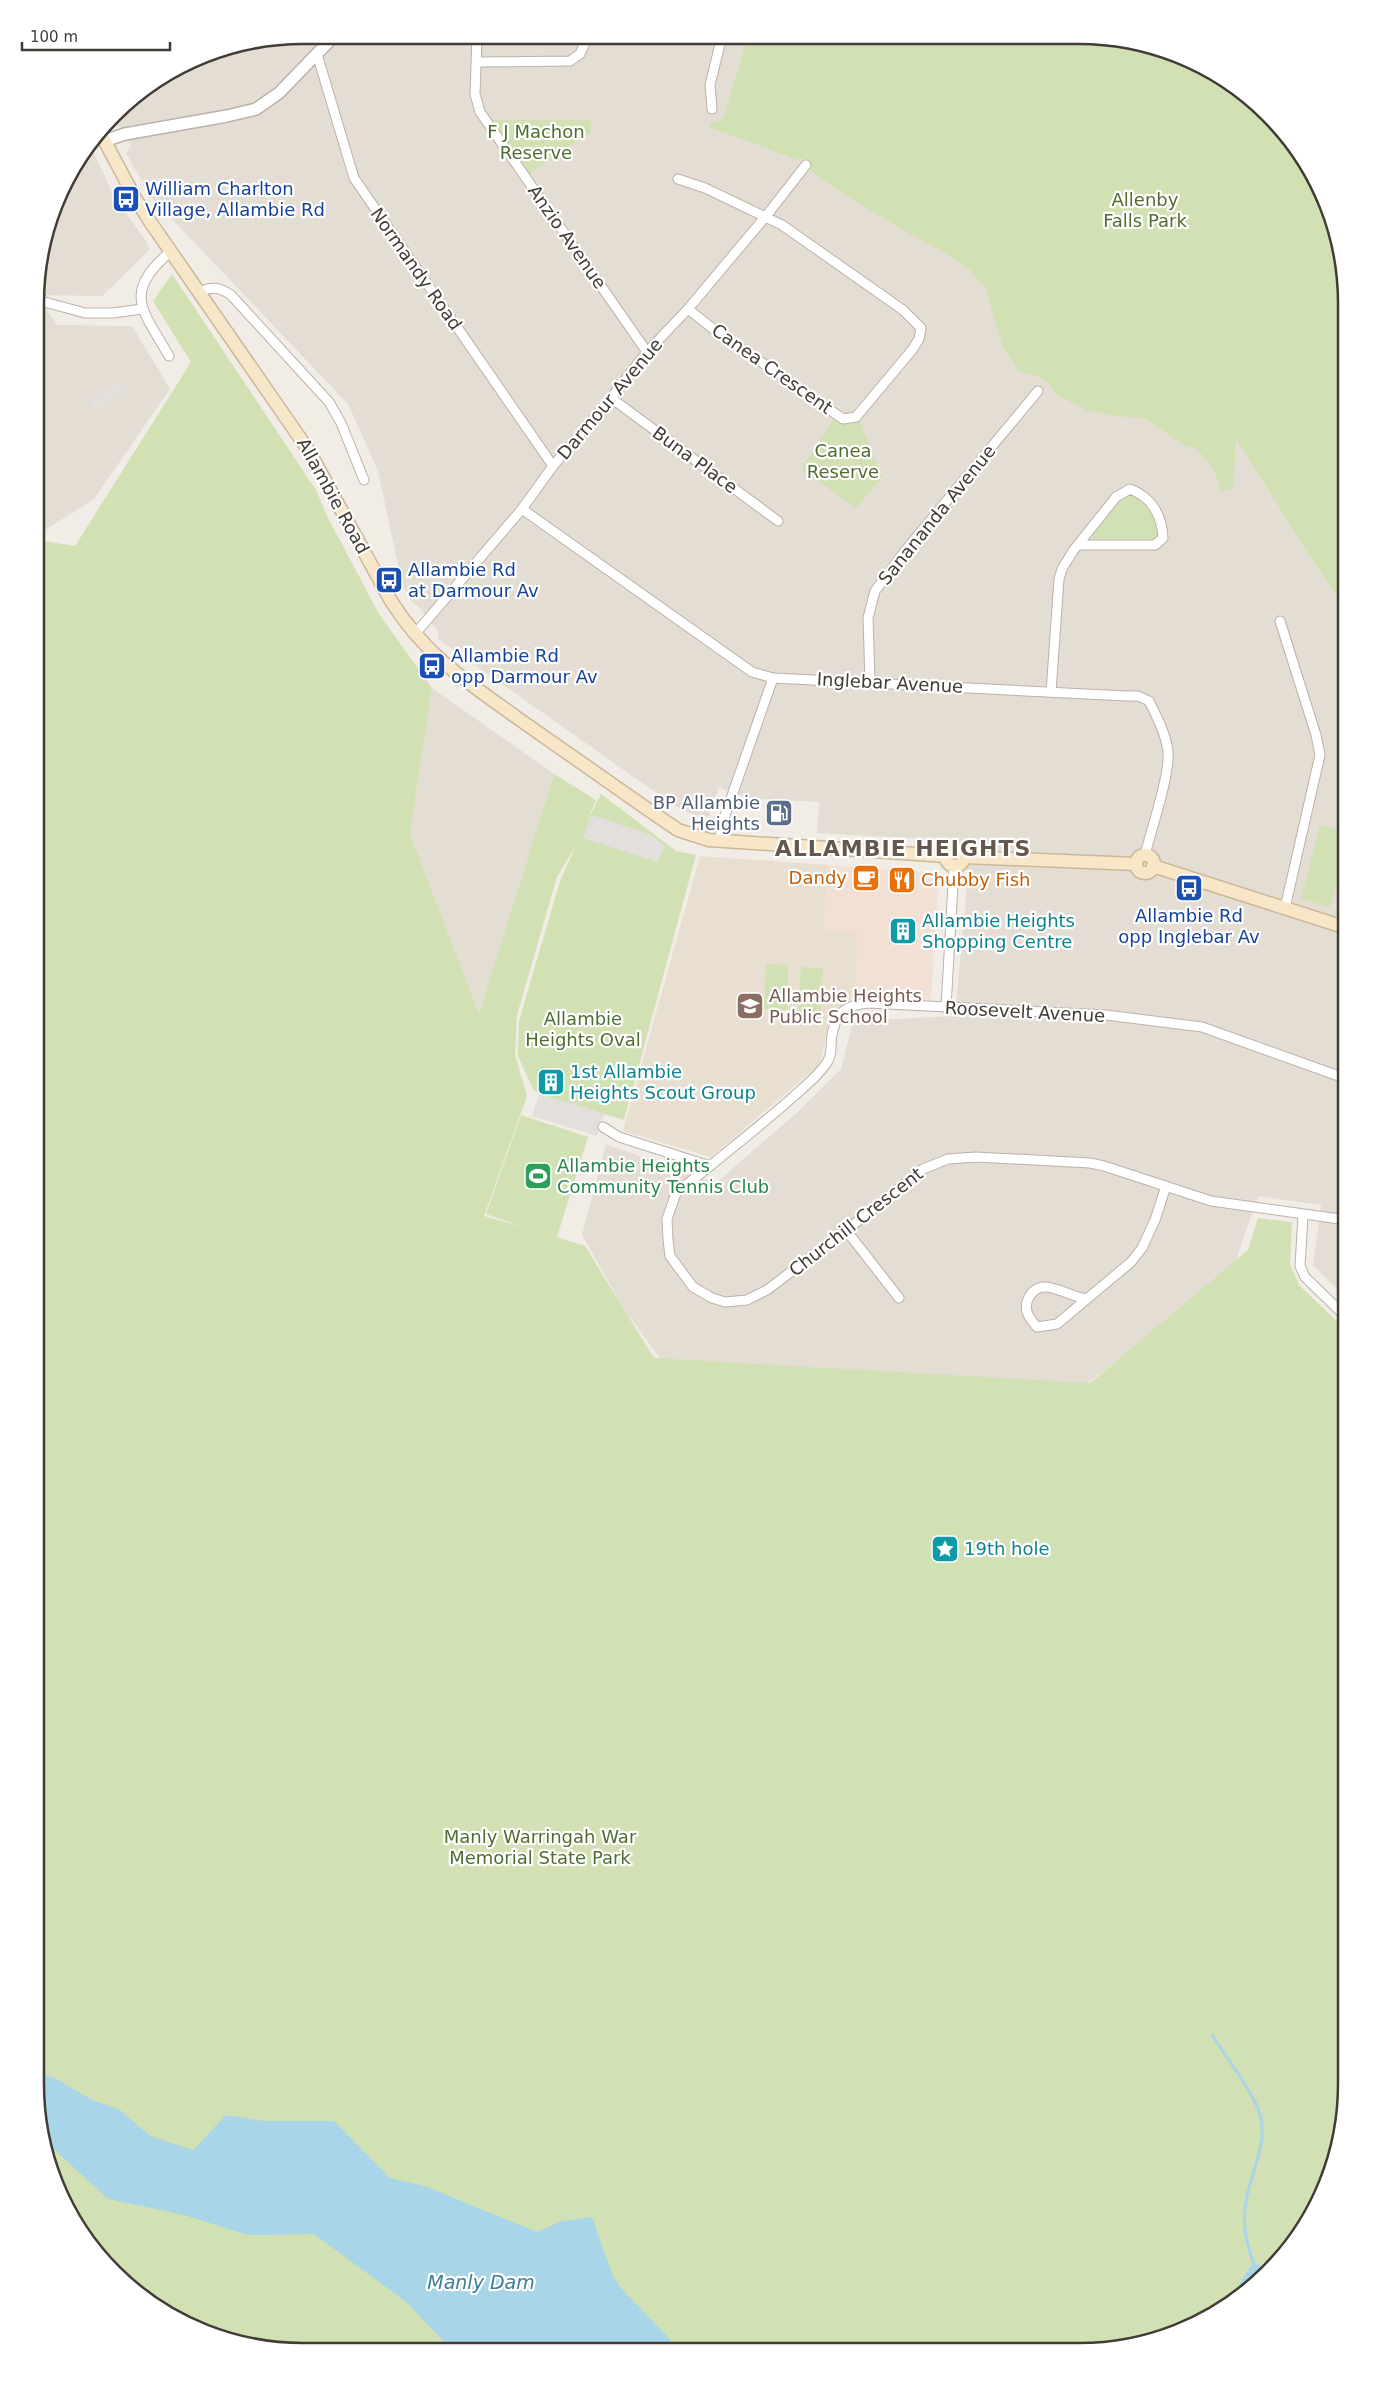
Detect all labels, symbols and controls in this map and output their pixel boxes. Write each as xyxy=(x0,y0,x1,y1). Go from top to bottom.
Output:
scale bar xyxy=(22,20,170,52)
text: 100 m xyxy=(30,28,78,46)
park label: F J Machon Reserve xyxy=(487,121,585,163)
place label: William Charlton Village, Allambie Rd xyxy=(145,178,325,220)
street label: Anzio Avenue xyxy=(524,181,611,293)
bus stop icon: William Charlton Village, Allambie Rd xyxy=(111,184,141,214)
park label: Allenby Falls Park xyxy=(1103,189,1187,231)
street label: Normandy Road xyxy=(366,204,466,334)
street label: Canea Crescent xyxy=(708,319,837,418)
street label: Darmour Avenue xyxy=(553,334,666,464)
street label: Buna Place xyxy=(649,422,742,497)
street label: Allambie Road xyxy=(293,434,374,557)
park label: Canea Reserve xyxy=(807,440,879,482)
street label: Sanananda Avenue xyxy=(874,441,999,589)
place label: Allambie Rd at Darmour Av xyxy=(408,559,539,601)
bus stop icon: Allambie Rd at Darmour Av xyxy=(374,565,404,595)
place label: Allambie Rd opp Darmour Av xyxy=(451,645,598,687)
bus stop icon: Allambie Rd opp Darmour Av xyxy=(417,651,447,681)
street label: Inglebar Avenue xyxy=(816,668,964,697)
place label: BP Allambie Heights xyxy=(653,792,760,834)
fuel station icon: BP Allambie Heights xyxy=(764,798,794,828)
district label: ALLAMBIE HEIGHTS xyxy=(775,836,1031,861)
cafe icon: Dandy xyxy=(851,863,881,893)
restaurant icon: Chubby Fish xyxy=(887,865,917,895)
place label: Dandy xyxy=(789,867,847,888)
place label: Chubby Fish xyxy=(921,869,1030,890)
bus stop icon: Allambie Rd opp Inglebar Av xyxy=(1174,873,1204,903)
place label: Allambie Rd opp Inglebar Av xyxy=(1118,905,1260,947)
place label: Allambie Heights Shopping Centre xyxy=(922,910,1075,952)
building icon: Allambie Heights Shopping Centre xyxy=(888,916,918,946)
place label: Allambie Heights Public School xyxy=(769,985,922,1027)
school or university icon: Allambie Heights Public School xyxy=(735,991,765,1021)
street label: Roosevelt Avenue xyxy=(944,997,1106,1026)
park label: Allambie Heights Oval xyxy=(525,1008,641,1050)
place label: 1st Allambie Heights Scout Group xyxy=(570,1061,756,1103)
building icon: 1st Allambie Heights Scout Group xyxy=(536,1067,566,1097)
place label: Allambie Heights Community Tennis Club xyxy=(557,1155,769,1197)
sports icon: Allambie Heights Community Tennis Club xyxy=(523,1161,553,1191)
street label: Churchill Crescent xyxy=(785,1163,927,1280)
place icon: 19th hole xyxy=(930,1534,960,1564)
place label: 19th hole xyxy=(964,1538,1050,1559)
park label: Manly Warringah War Memorial State Park xyxy=(444,1826,637,1868)
water label: Manly Dam xyxy=(427,2271,535,2293)

